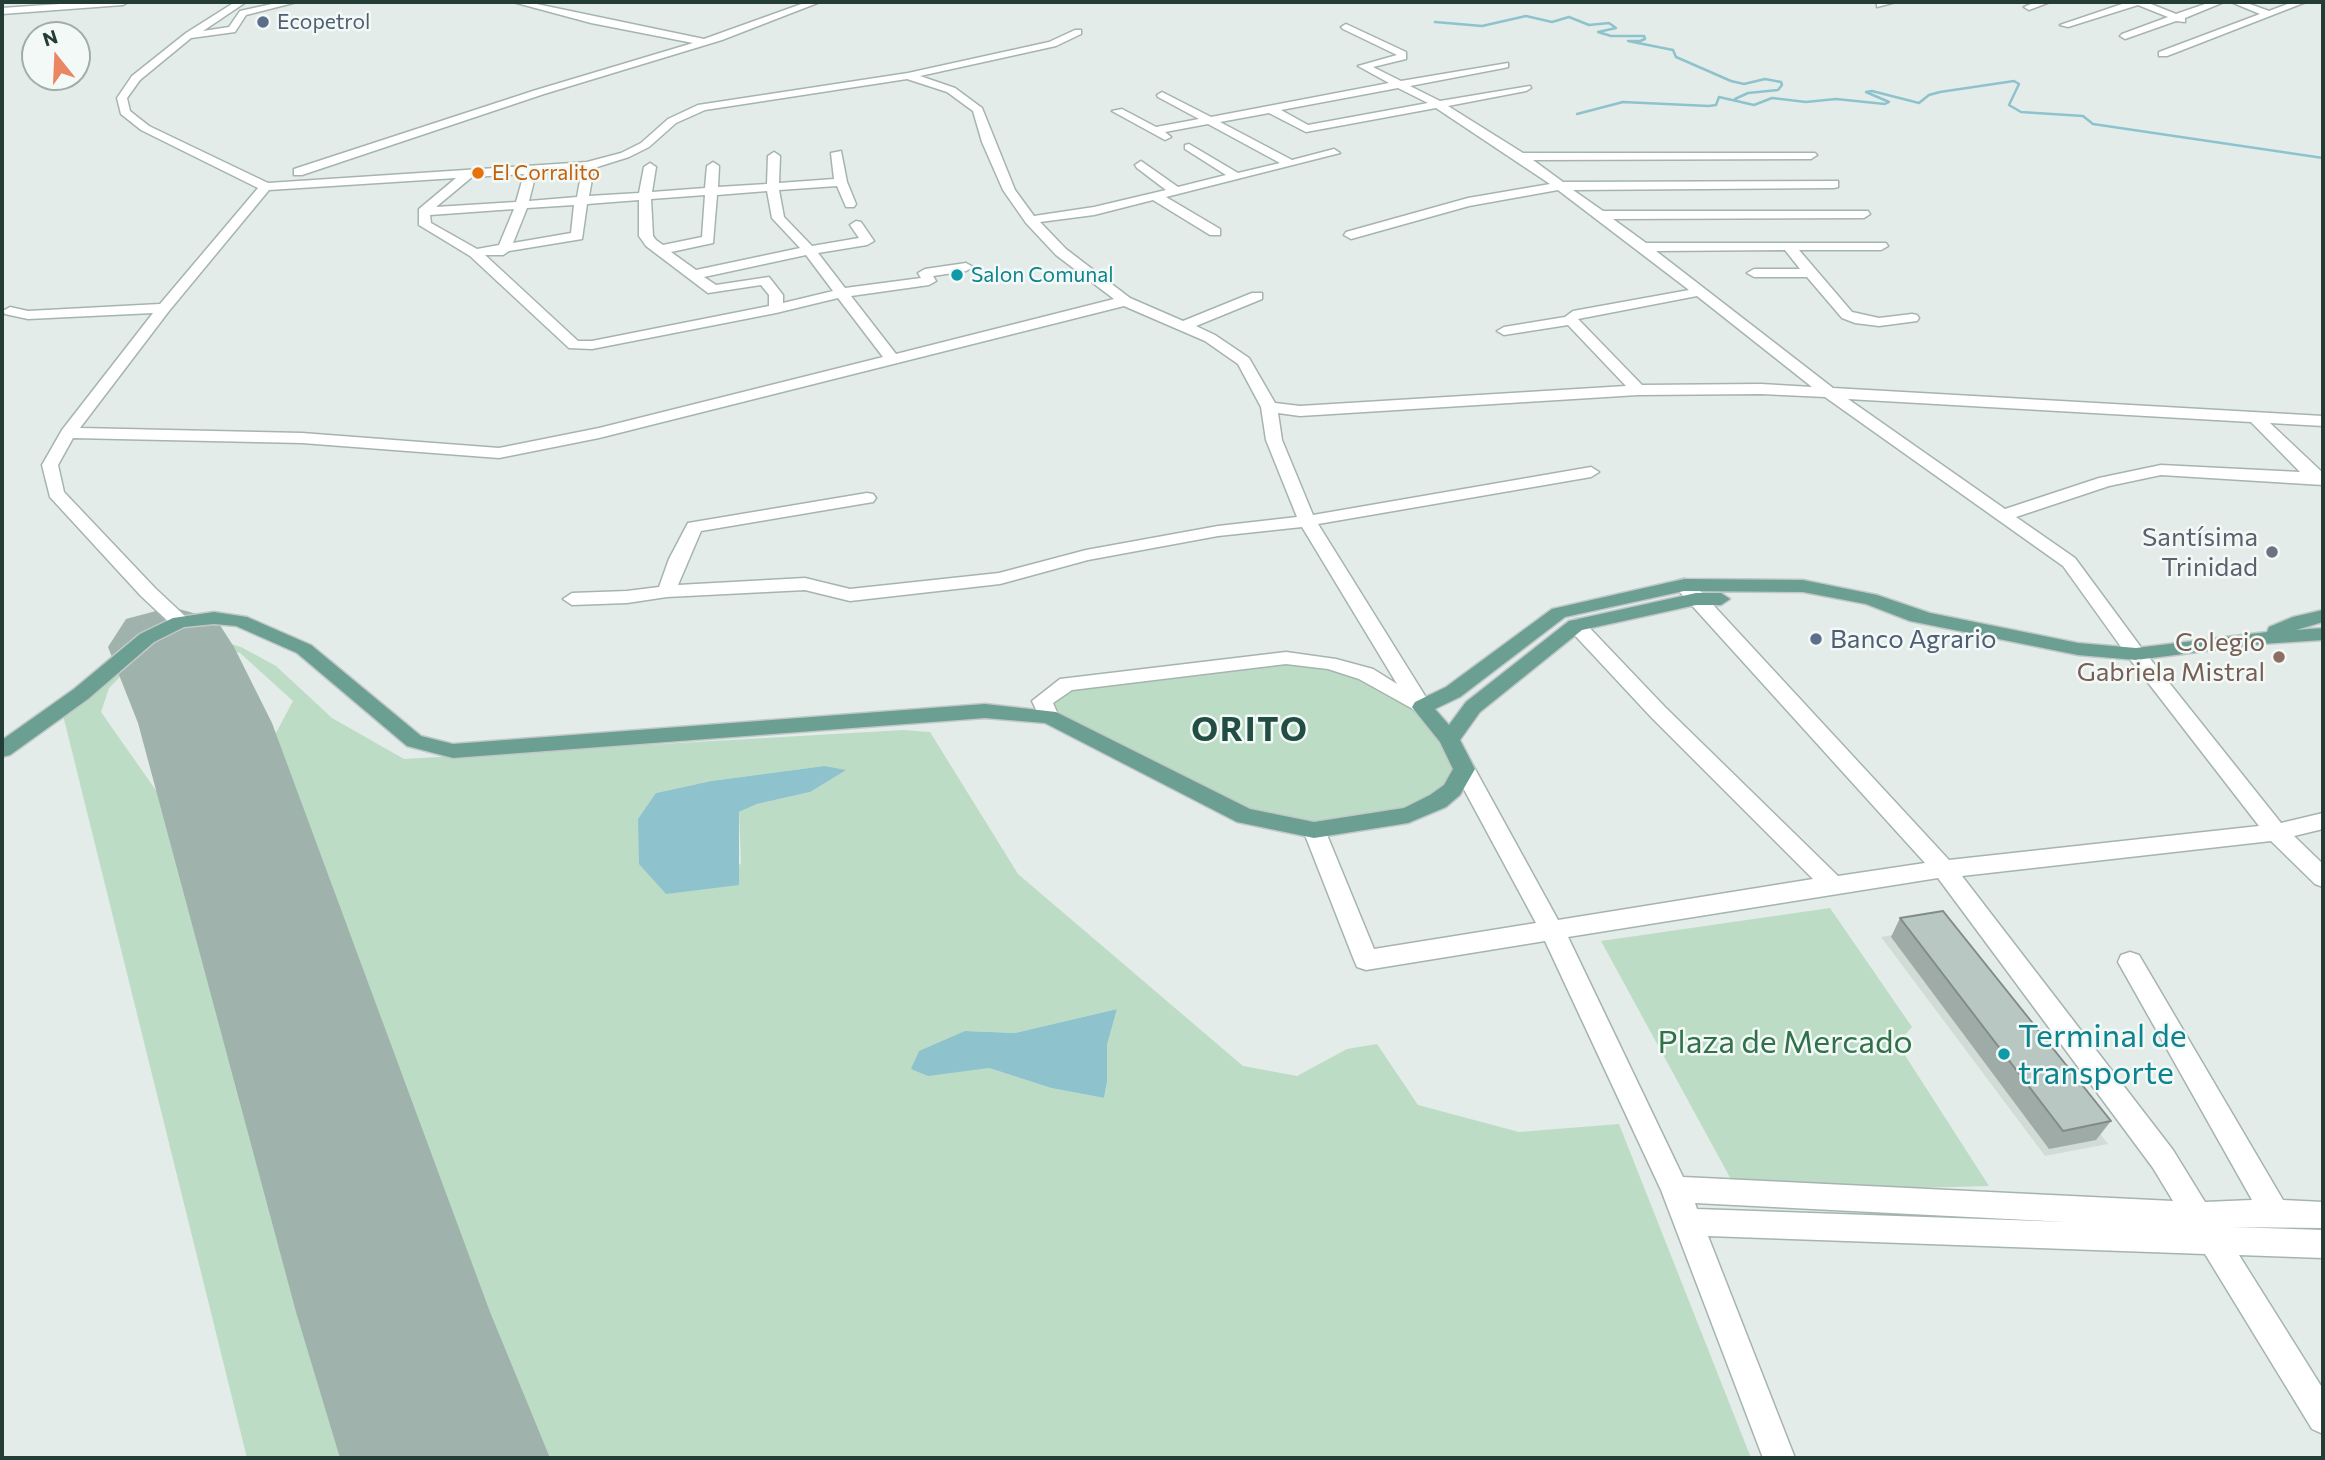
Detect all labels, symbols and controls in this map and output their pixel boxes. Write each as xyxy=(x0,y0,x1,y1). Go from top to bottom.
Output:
place label: Ecopetrol xyxy=(277,9,370,35)
marker: Ecopetrol xyxy=(255,14,271,30)
north arrow xyxy=(21,21,91,91)
text: N xyxy=(40,24,60,51)
place label: El Corralito xyxy=(492,160,600,186)
marker: El Corralito xyxy=(470,165,486,181)
place label: Salon Comunal xyxy=(971,262,1114,288)
marker: Salon Comunal xyxy=(949,267,965,283)
place label: Santísima Trinidad xyxy=(2142,521,2258,582)
marker: Santísima Trinidad xyxy=(2264,544,2280,560)
place label: Banco Agrario xyxy=(1830,623,1996,655)
place label: Colegio Gabriela Mistral xyxy=(2077,626,2265,688)
marker: Banco Agrario xyxy=(1808,631,1824,647)
marker: Colegio Gabriela Mistral xyxy=(2271,649,2287,665)
district label: ORITO xyxy=(1192,710,1308,750)
place label: Terminal de transporte xyxy=(2018,1017,2187,1092)
park label: Plaza de Mercado xyxy=(1657,1023,1913,1061)
marker: Terminal de transporte xyxy=(1996,1046,2012,1062)

